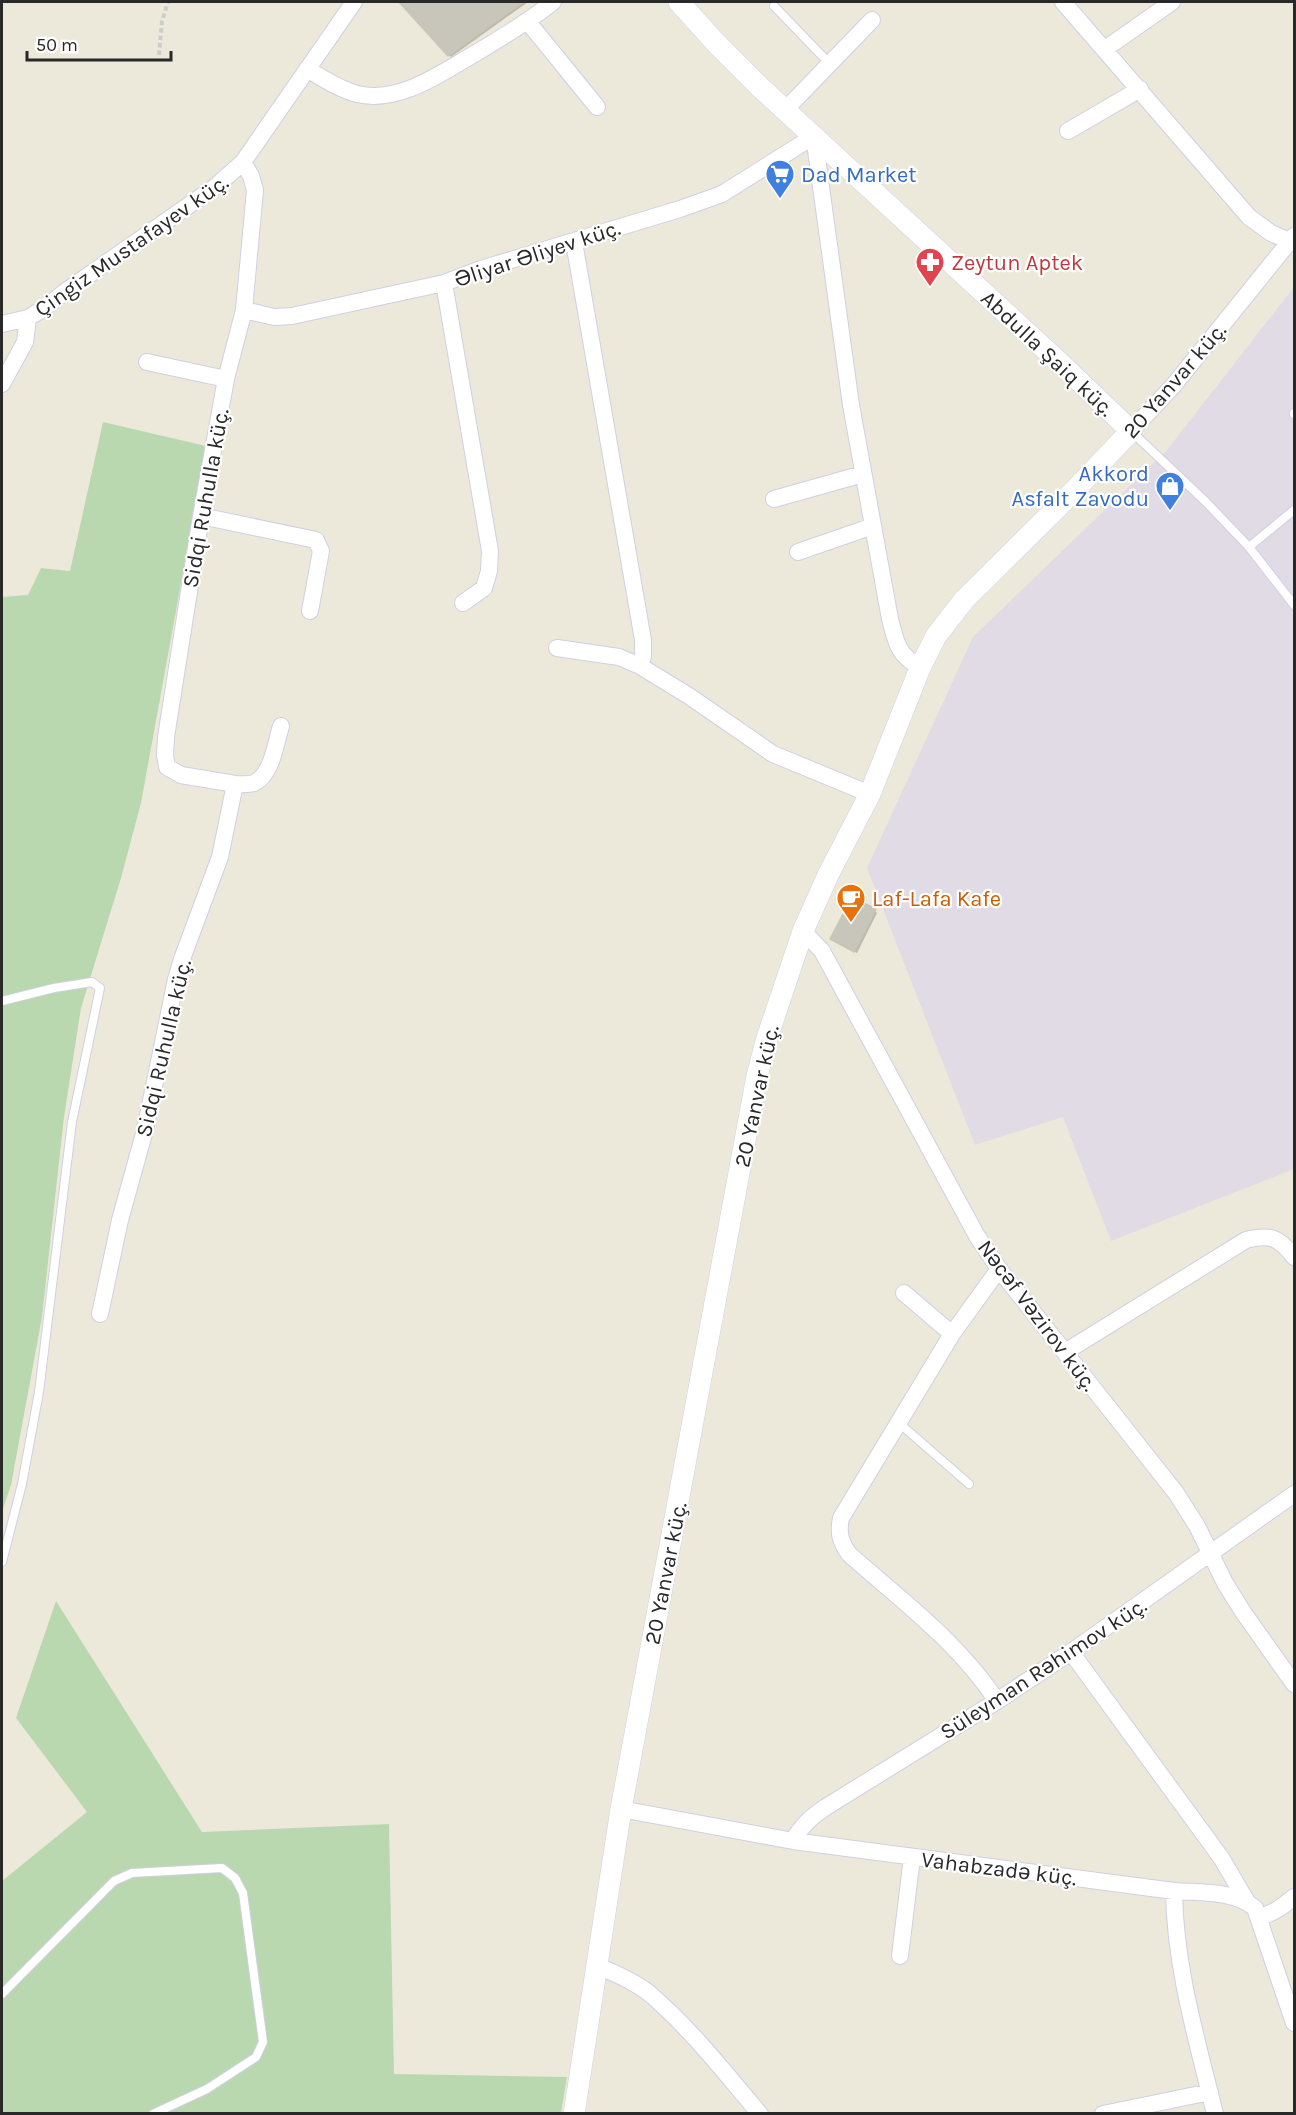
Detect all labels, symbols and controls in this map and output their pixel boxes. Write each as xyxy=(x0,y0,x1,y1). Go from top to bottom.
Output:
scale bar xyxy=(27,24,171,62)
text: 50 m xyxy=(36,34,78,56)
supermarket icon: Dad Market xyxy=(764,158,796,200)
place label: Dad Market xyxy=(801,162,917,188)
street label: Çingiz Mustafayev küç. xyxy=(30,169,233,323)
street label: Əliyar Əliyev küç. xyxy=(451,215,624,293)
pharmacy icon: Zeytun Aptek xyxy=(914,246,946,288)
place label: Zeytun Aptek xyxy=(951,250,1083,276)
street label: Abdulla Şaiq küç. xyxy=(975,285,1119,422)
street label: 20 Yanvar küç. xyxy=(1118,318,1232,444)
street label: Sidqi Ruhulla küç. xyxy=(177,406,235,590)
place label: Akkord Asfalt Zavodu xyxy=(1012,461,1149,512)
shop icon: Akkord Asfalt Zavodu xyxy=(1154,470,1186,512)
cafe icon: Laf-Lafa Kafe xyxy=(835,882,867,924)
place label: Laf-Lafa Kafe xyxy=(872,886,1001,912)
street label: Sidqi Ruhulla küç. xyxy=(131,957,197,1140)
street label: 20 Yanvar küç. xyxy=(729,1023,785,1170)
street label: Nəcəf Vəzirov küç. xyxy=(972,1235,1103,1396)
street label: 20 Yanvar küç. xyxy=(639,1500,693,1647)
street label: Süleyman Rəhimov küç. xyxy=(935,1592,1152,1745)
street label: Vahabzadə küç. xyxy=(920,1847,1078,1891)

